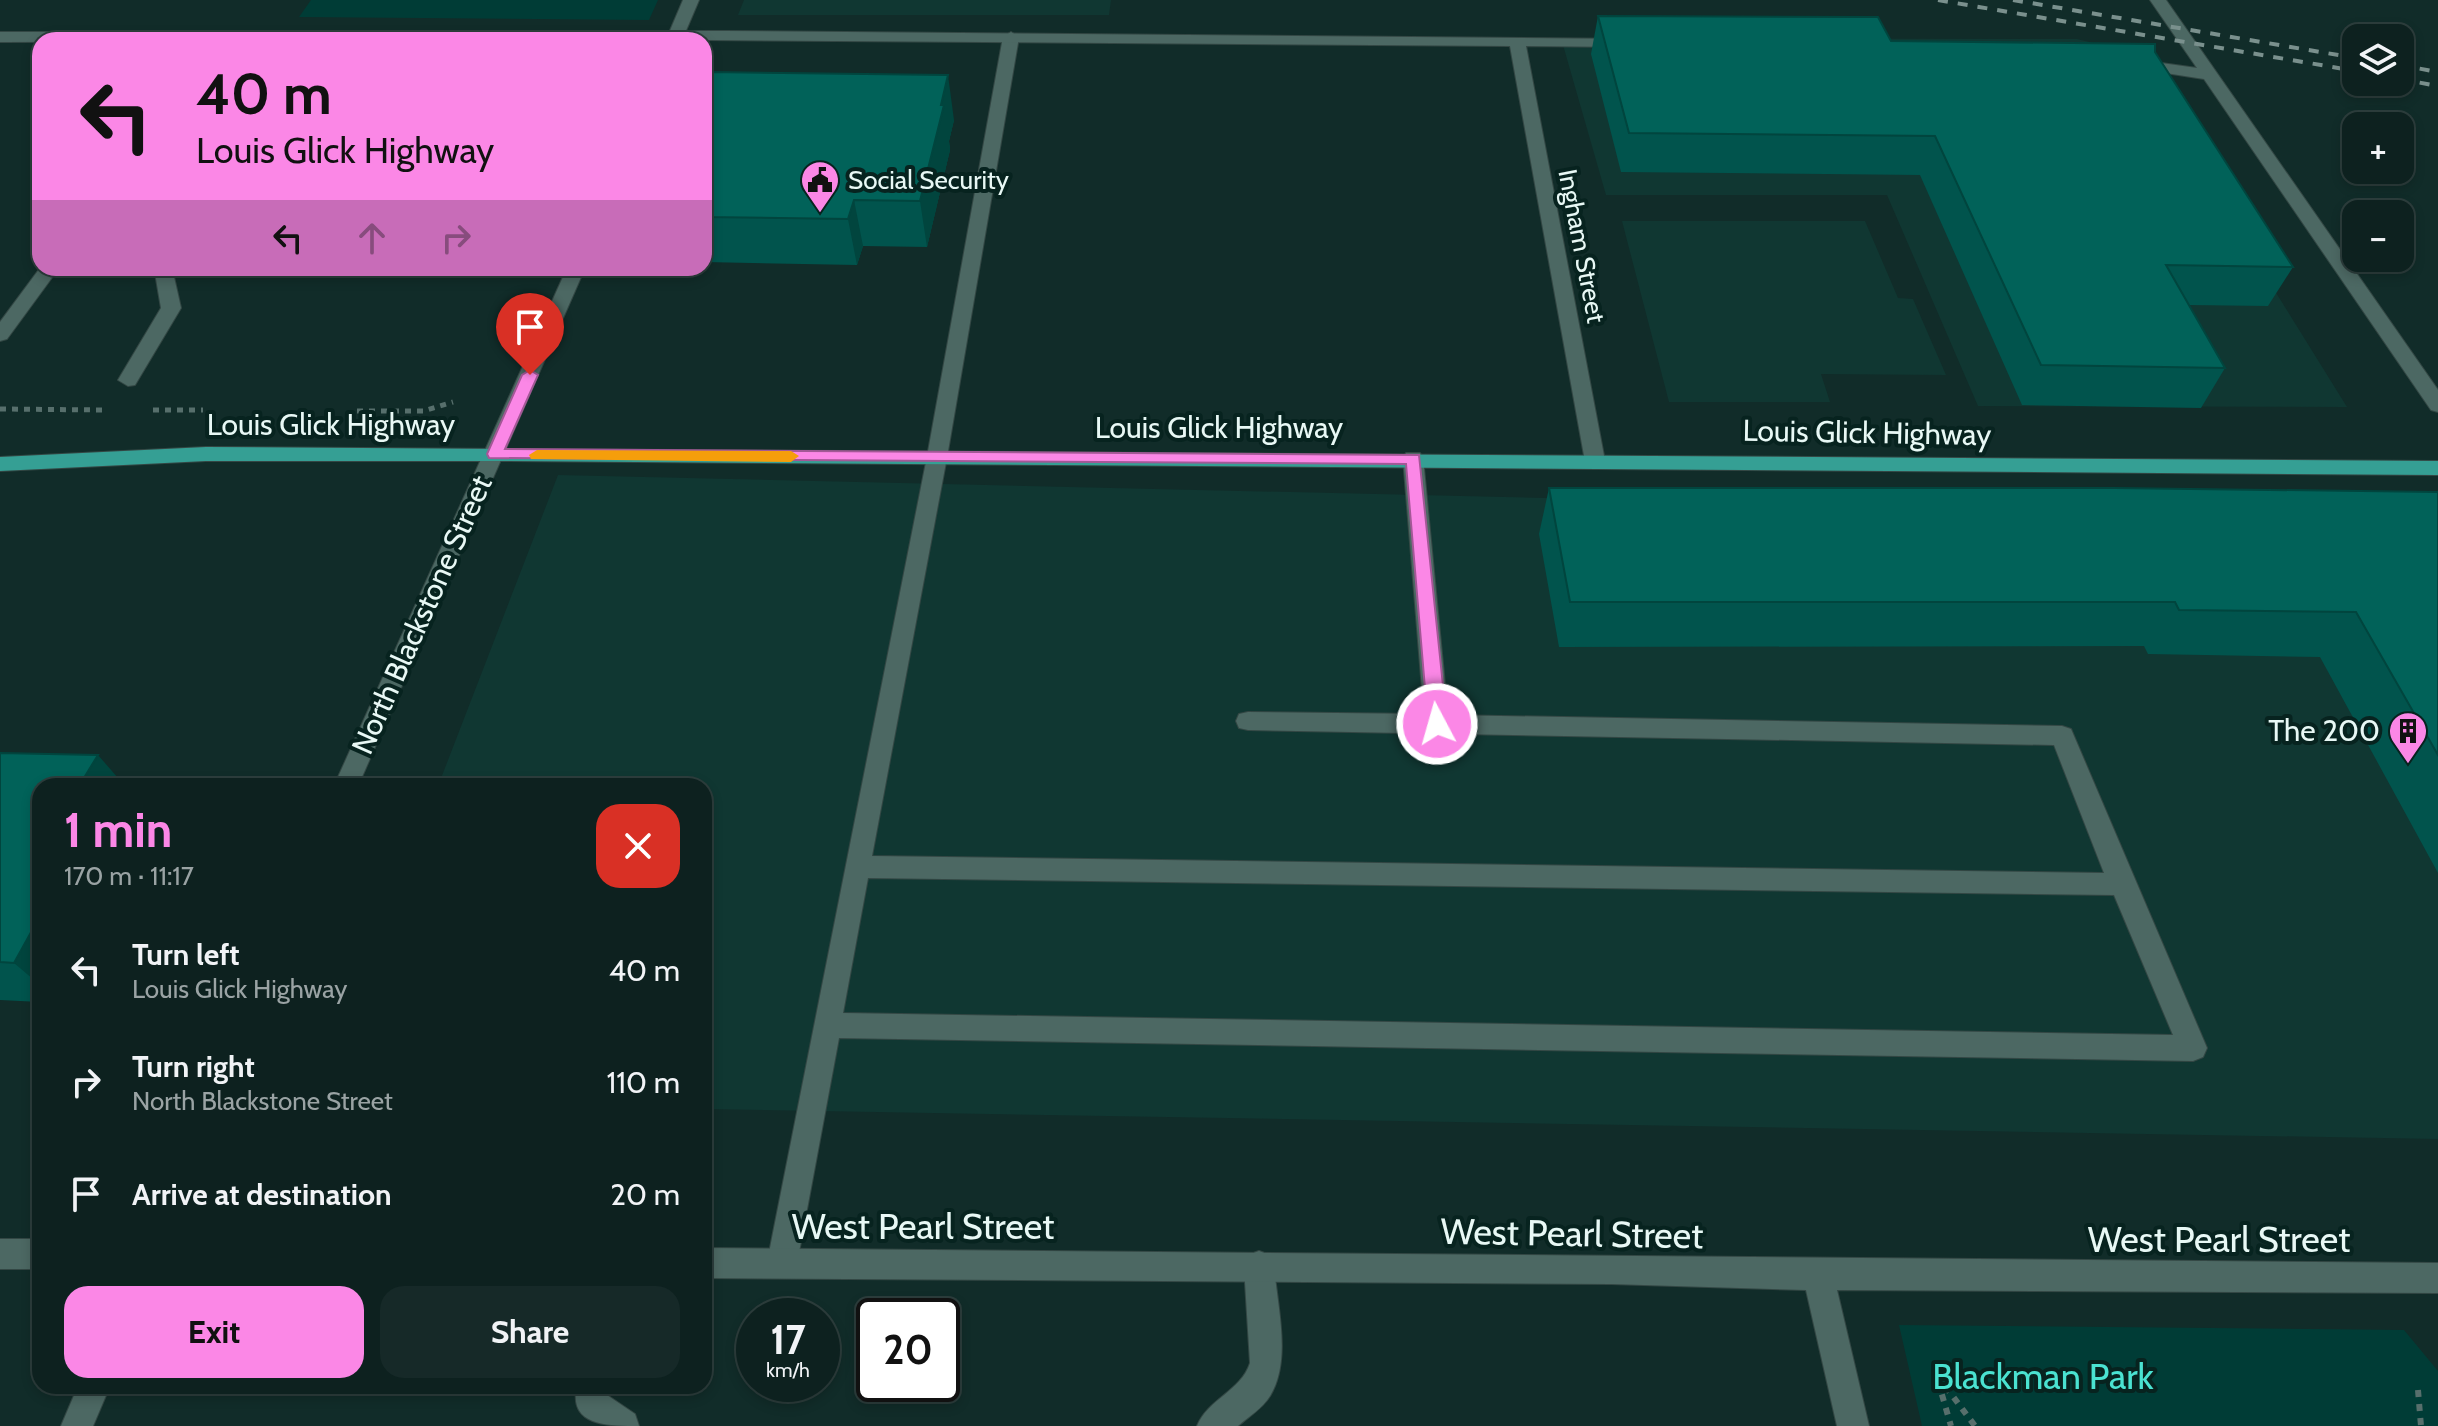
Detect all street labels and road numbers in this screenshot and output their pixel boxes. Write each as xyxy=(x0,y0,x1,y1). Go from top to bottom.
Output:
street label: Ingham Street xyxy=(1551,166,1613,326)
street label: Louis Glick Highway xyxy=(207,406,455,443)
street label: Louis Glick Highway xyxy=(1095,409,1343,446)
street label: Louis Glick Highway xyxy=(1742,412,1992,453)
street label: North Blackstone Street xyxy=(343,470,500,760)
street label: West Pearl Street xyxy=(792,1204,1054,1248)
street label: West Pearl Street xyxy=(1440,1209,1704,1257)
street label: West Pearl Street xyxy=(2088,1217,2350,1261)

